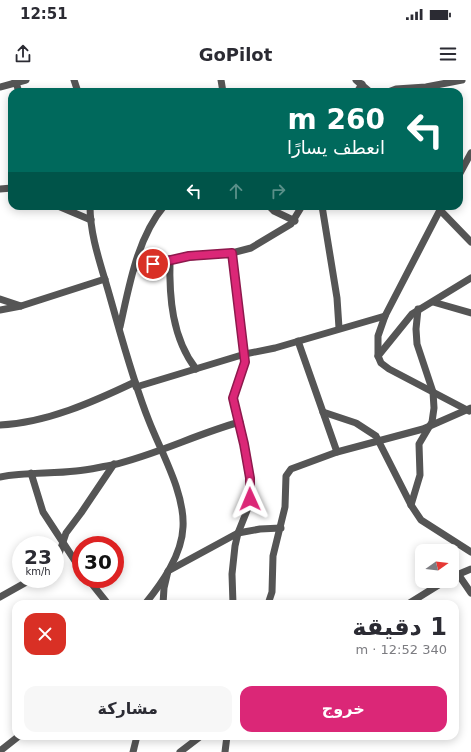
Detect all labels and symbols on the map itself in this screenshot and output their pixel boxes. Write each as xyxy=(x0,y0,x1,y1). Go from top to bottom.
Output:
pin xyxy=(136,247,170,281)
position arrow xyxy=(229,478,271,520)
speed limit sign: 30 xyxy=(72,536,124,588)
north arrow xyxy=(415,544,459,588)

